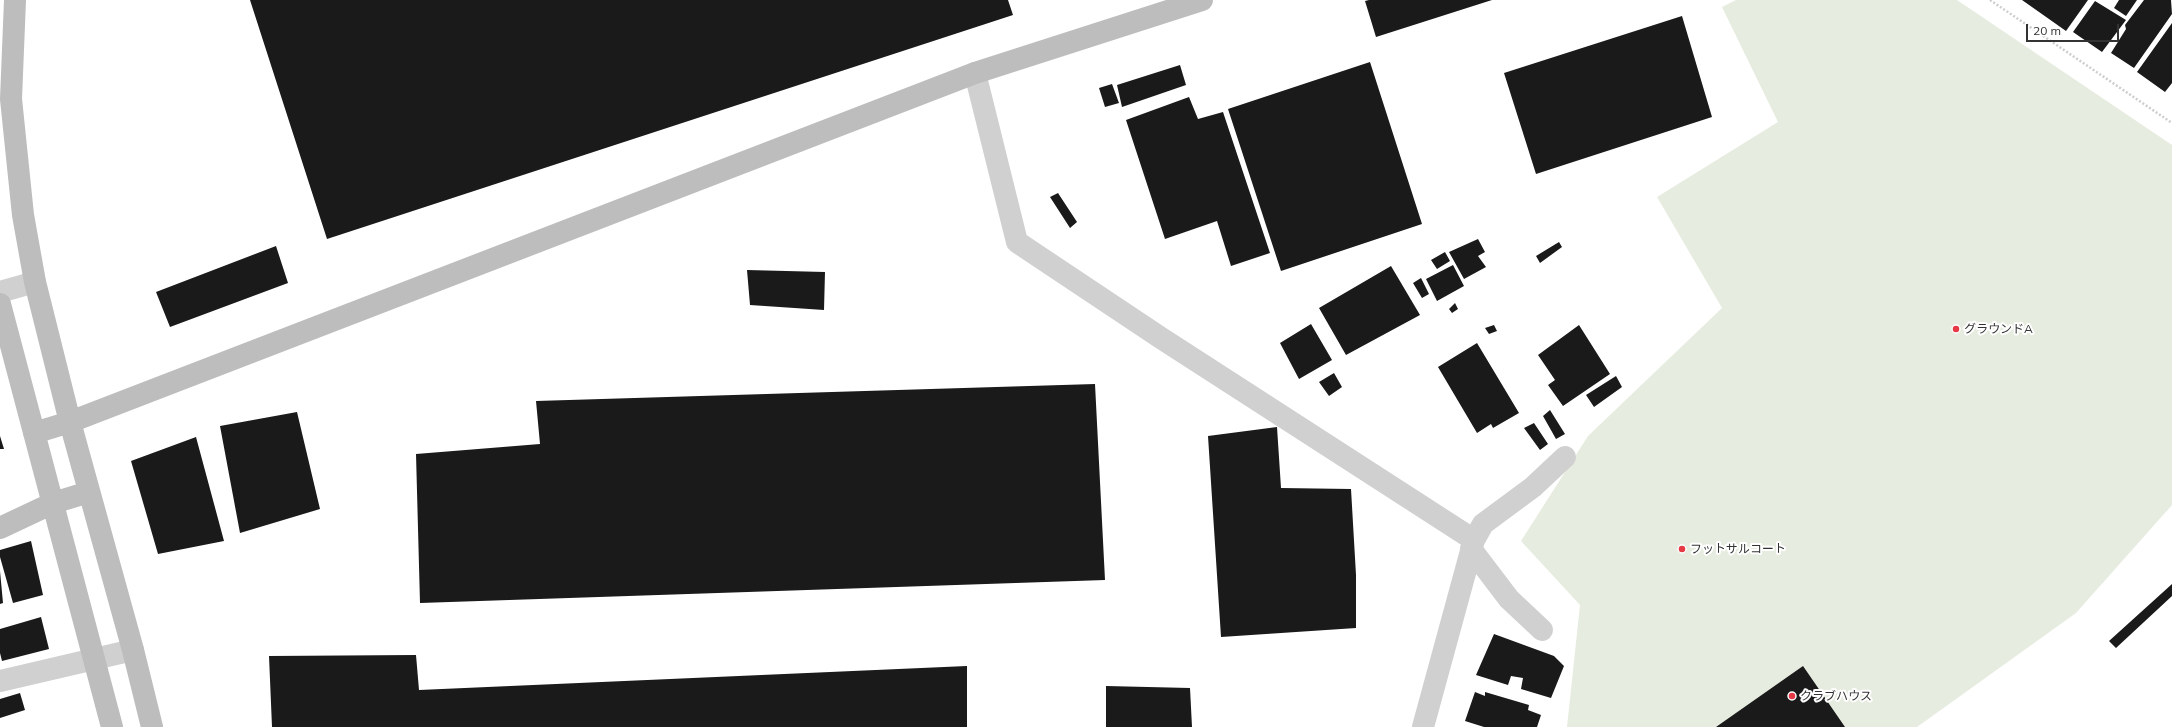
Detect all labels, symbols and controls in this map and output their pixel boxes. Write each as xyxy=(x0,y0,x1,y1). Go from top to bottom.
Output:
scale bar xyxy=(2028,16,2121,42)
text: 20 m xyxy=(2033,23,2061,38)
place label: グラウンドA xyxy=(1964,322,2033,336)
marker: グラウンドA xyxy=(1951,324,1961,334)
place label: フットサルコート xyxy=(1690,542,1786,556)
marker: フットサルコート xyxy=(1677,544,1687,554)
place label: クラブハウス xyxy=(1800,689,1872,703)
marker: クラブハウス xyxy=(1787,691,1797,701)

